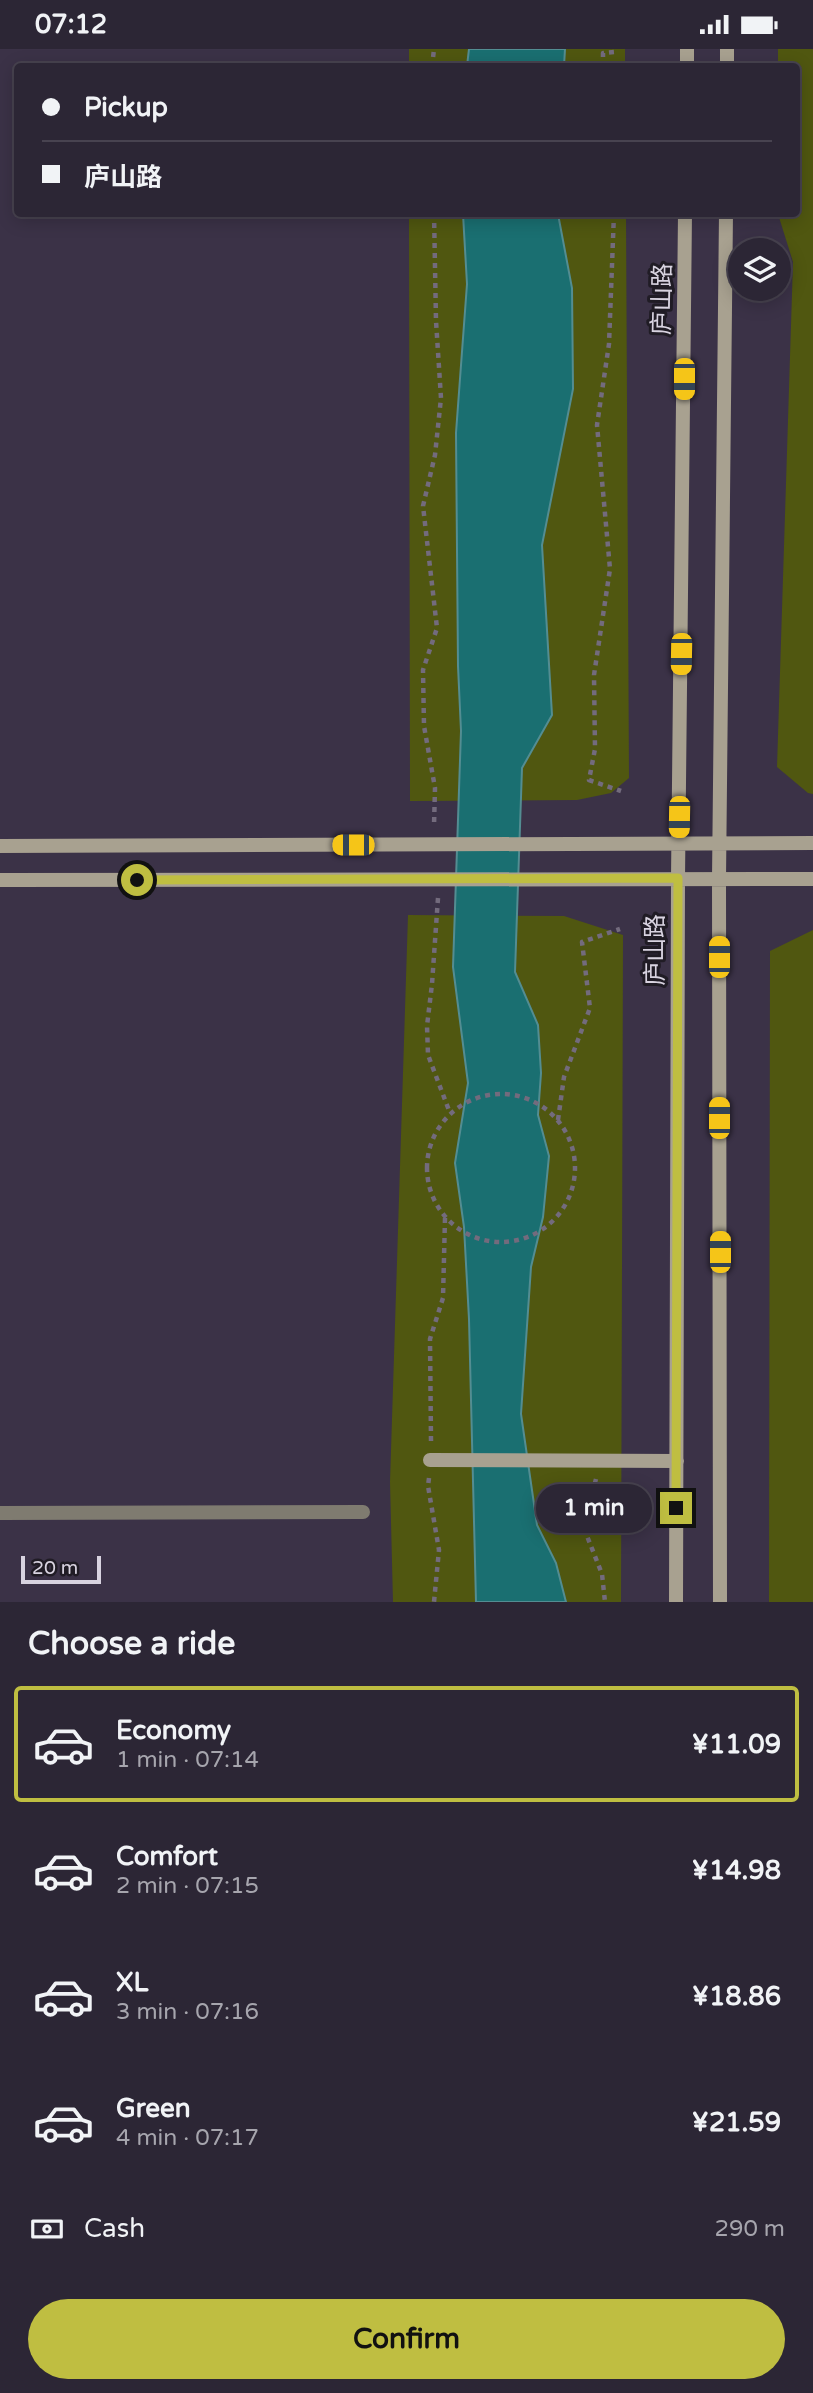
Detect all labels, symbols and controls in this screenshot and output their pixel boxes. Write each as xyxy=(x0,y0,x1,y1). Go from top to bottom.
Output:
text: 07:12 xyxy=(35,9,107,40)
text: Pickup xyxy=(84,92,168,123)
text: 庐山路 xyxy=(84,162,162,193)
map controls xyxy=(728,238,791,301)
button: layers xyxy=(728,238,791,301)
street label: 庐山路 xyxy=(647,263,678,335)
car xyxy=(674,358,695,400)
car xyxy=(671,633,692,675)
car xyxy=(669,796,690,838)
car xyxy=(333,835,375,856)
route start xyxy=(121,864,153,896)
street label: 庐山路 xyxy=(641,914,670,986)
car xyxy=(709,936,730,978)
car xyxy=(709,1097,730,1139)
car xyxy=(710,1231,731,1273)
callout: 1 min xyxy=(536,1483,652,1533)
route end xyxy=(660,1492,692,1524)
text: 1 min xyxy=(563,1494,625,1522)
scale bar xyxy=(21,1553,102,1585)
text: 20 m xyxy=(32,1557,78,1579)
text: Choose a ride xyxy=(28,1625,235,1663)
icon: car xyxy=(32,1713,95,1776)
text: Economy xyxy=(116,1715,231,1746)
text: ¥11.09 xyxy=(692,1729,781,1760)
text: 1 min · 07:14 xyxy=(116,1746,259,1774)
icon: car xyxy=(32,1839,95,1902)
text: Comfort xyxy=(116,1841,218,1872)
text: ¥14.98 xyxy=(692,1855,781,1886)
text: 2 min · 07:15 xyxy=(116,1872,259,1900)
icon: car xyxy=(32,1965,95,2028)
text: XL xyxy=(116,1967,148,1998)
text: ¥18.86 xyxy=(692,1981,781,2012)
text: 3 min · 07:16 xyxy=(116,1998,259,2026)
icon: car xyxy=(32,2091,95,2154)
text: Green xyxy=(116,2093,191,2124)
text: ¥21.59 xyxy=(692,2107,781,2138)
text: 4 min · 07:17 xyxy=(116,2124,259,2152)
icon: cash xyxy=(28,2210,66,2248)
text: Cash xyxy=(84,2213,145,2244)
text: 290 m xyxy=(715,2215,785,2243)
button: Confirm xyxy=(28,2299,785,2379)

